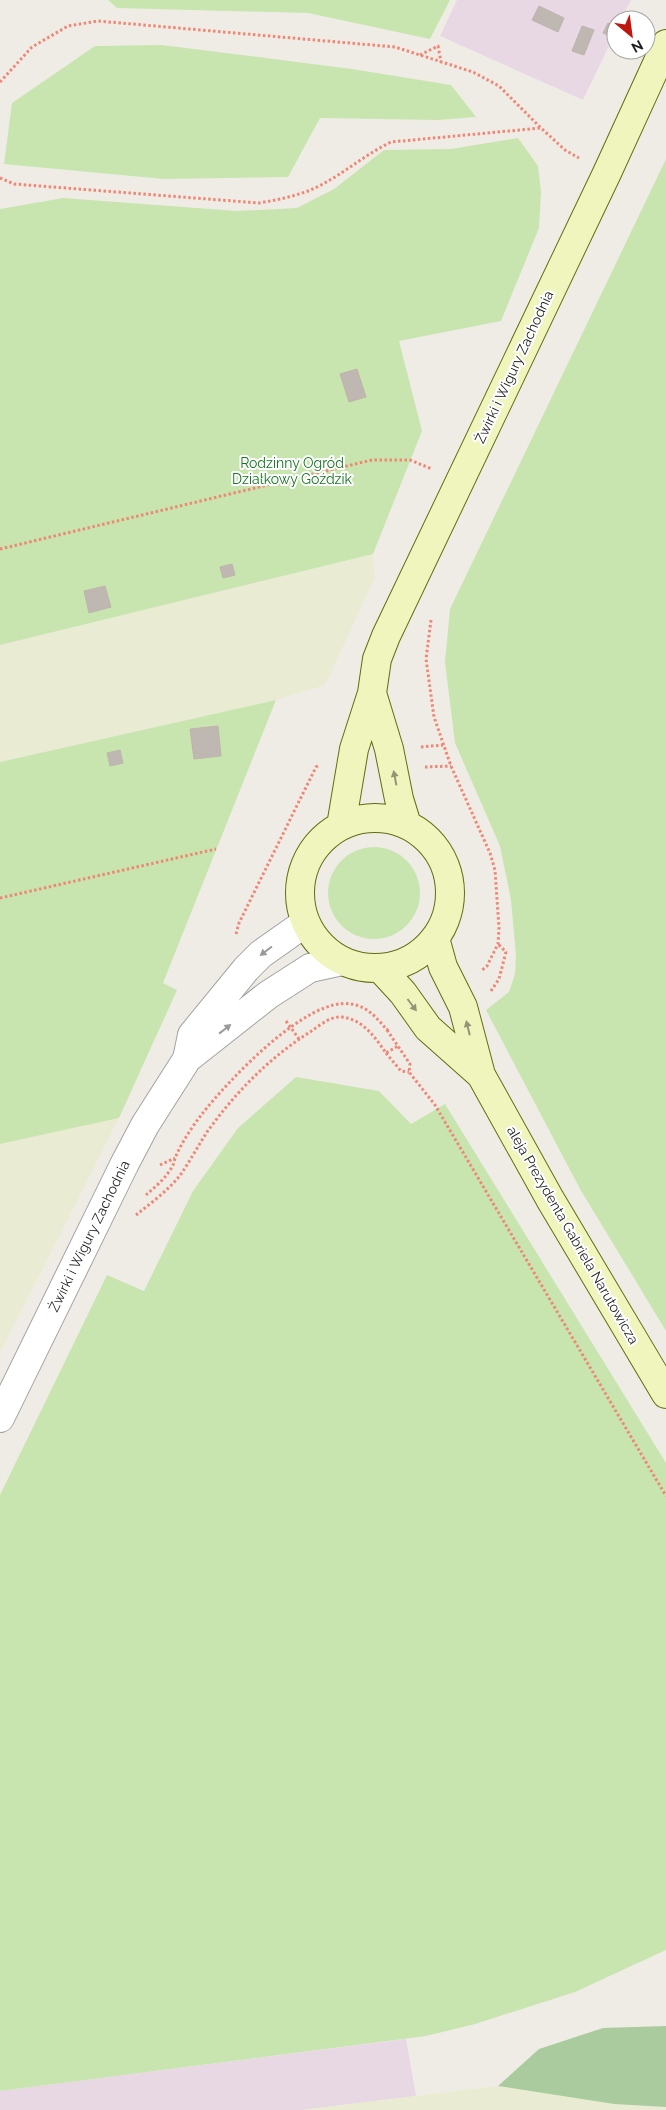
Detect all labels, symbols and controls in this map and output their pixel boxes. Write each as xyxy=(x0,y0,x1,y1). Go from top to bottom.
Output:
north arrow xyxy=(606,10,656,60)
text: N xyxy=(629,37,646,56)
street label: Żwirki i Wigury Zachodnia xyxy=(470,287,556,446)
park label: Rodzinny Ogród Działkowy Goździk xyxy=(232,455,353,487)
one-way arrow xyxy=(390,770,398,786)
one-way arrow xyxy=(259,946,273,956)
one-way arrow xyxy=(407,998,418,1011)
one-way arrow xyxy=(464,1020,472,1035)
one-way arrow xyxy=(218,1023,231,1034)
street label: aleja Prezydenta Gabriela Narutowicza xyxy=(504,1123,642,1347)
street label: Żwirki i Wigury Zachodnia xyxy=(43,1157,133,1314)

